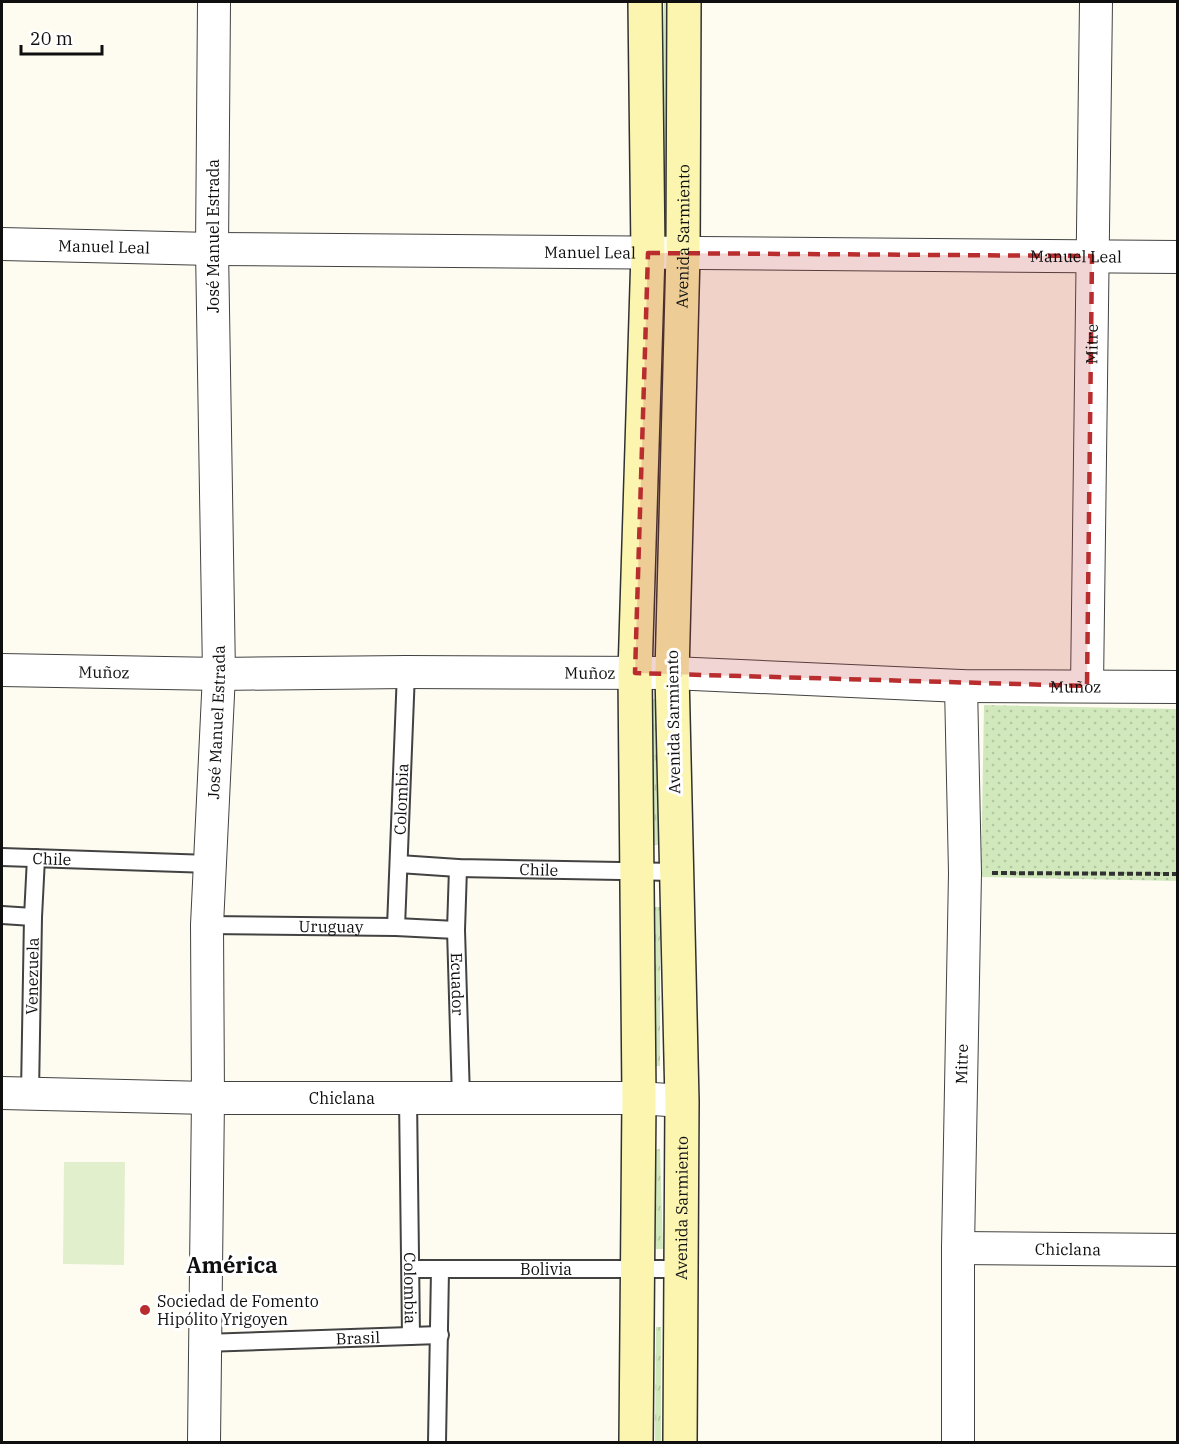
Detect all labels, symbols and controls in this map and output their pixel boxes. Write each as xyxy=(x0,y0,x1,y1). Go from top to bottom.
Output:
scale bar xyxy=(21,18,102,56)
text: 20 m xyxy=(30,27,73,50)
street label: José Manuel Estrada xyxy=(203,159,223,313)
street label: Avenida Sarmiento xyxy=(672,164,693,309)
street label: Manuel Leal xyxy=(58,235,150,258)
street label: Manuel Leal xyxy=(544,242,636,263)
street label: Manuel Leal xyxy=(1030,246,1122,267)
street label: Mitre xyxy=(1081,324,1102,364)
street label: José Manuel Estrada xyxy=(203,645,229,800)
street label: Avenida Sarmiento xyxy=(662,650,684,794)
street label: Muñoz xyxy=(78,661,130,682)
street label: Muñoz xyxy=(564,663,616,683)
street label: Muñoz xyxy=(1050,676,1101,697)
street label: Colombia xyxy=(390,763,412,835)
street label: Chile xyxy=(32,848,72,869)
street label: Chile xyxy=(519,859,558,880)
street label: Uruguay xyxy=(298,916,364,937)
street label: Venezuela xyxy=(21,937,43,1015)
street label: Ecuador xyxy=(447,952,469,1016)
street label: Mitre xyxy=(951,1044,972,1084)
street label: Chiclana xyxy=(309,1088,375,1108)
street label: Avenida Sarmiento xyxy=(671,1136,692,1280)
street label: Chiclana xyxy=(1035,1239,1101,1259)
district label: América xyxy=(186,1250,278,1279)
street label: Colombia xyxy=(400,1252,421,1324)
street label: Bolivia xyxy=(520,1259,572,1279)
place label: Sociedad de Fomento Hipólito Yrigoyen xyxy=(157,1291,319,1329)
marker: Sociedad de Fomento Hipólito Yrigoyen xyxy=(138,1303,152,1317)
street label: Brasil xyxy=(335,1327,381,1349)

